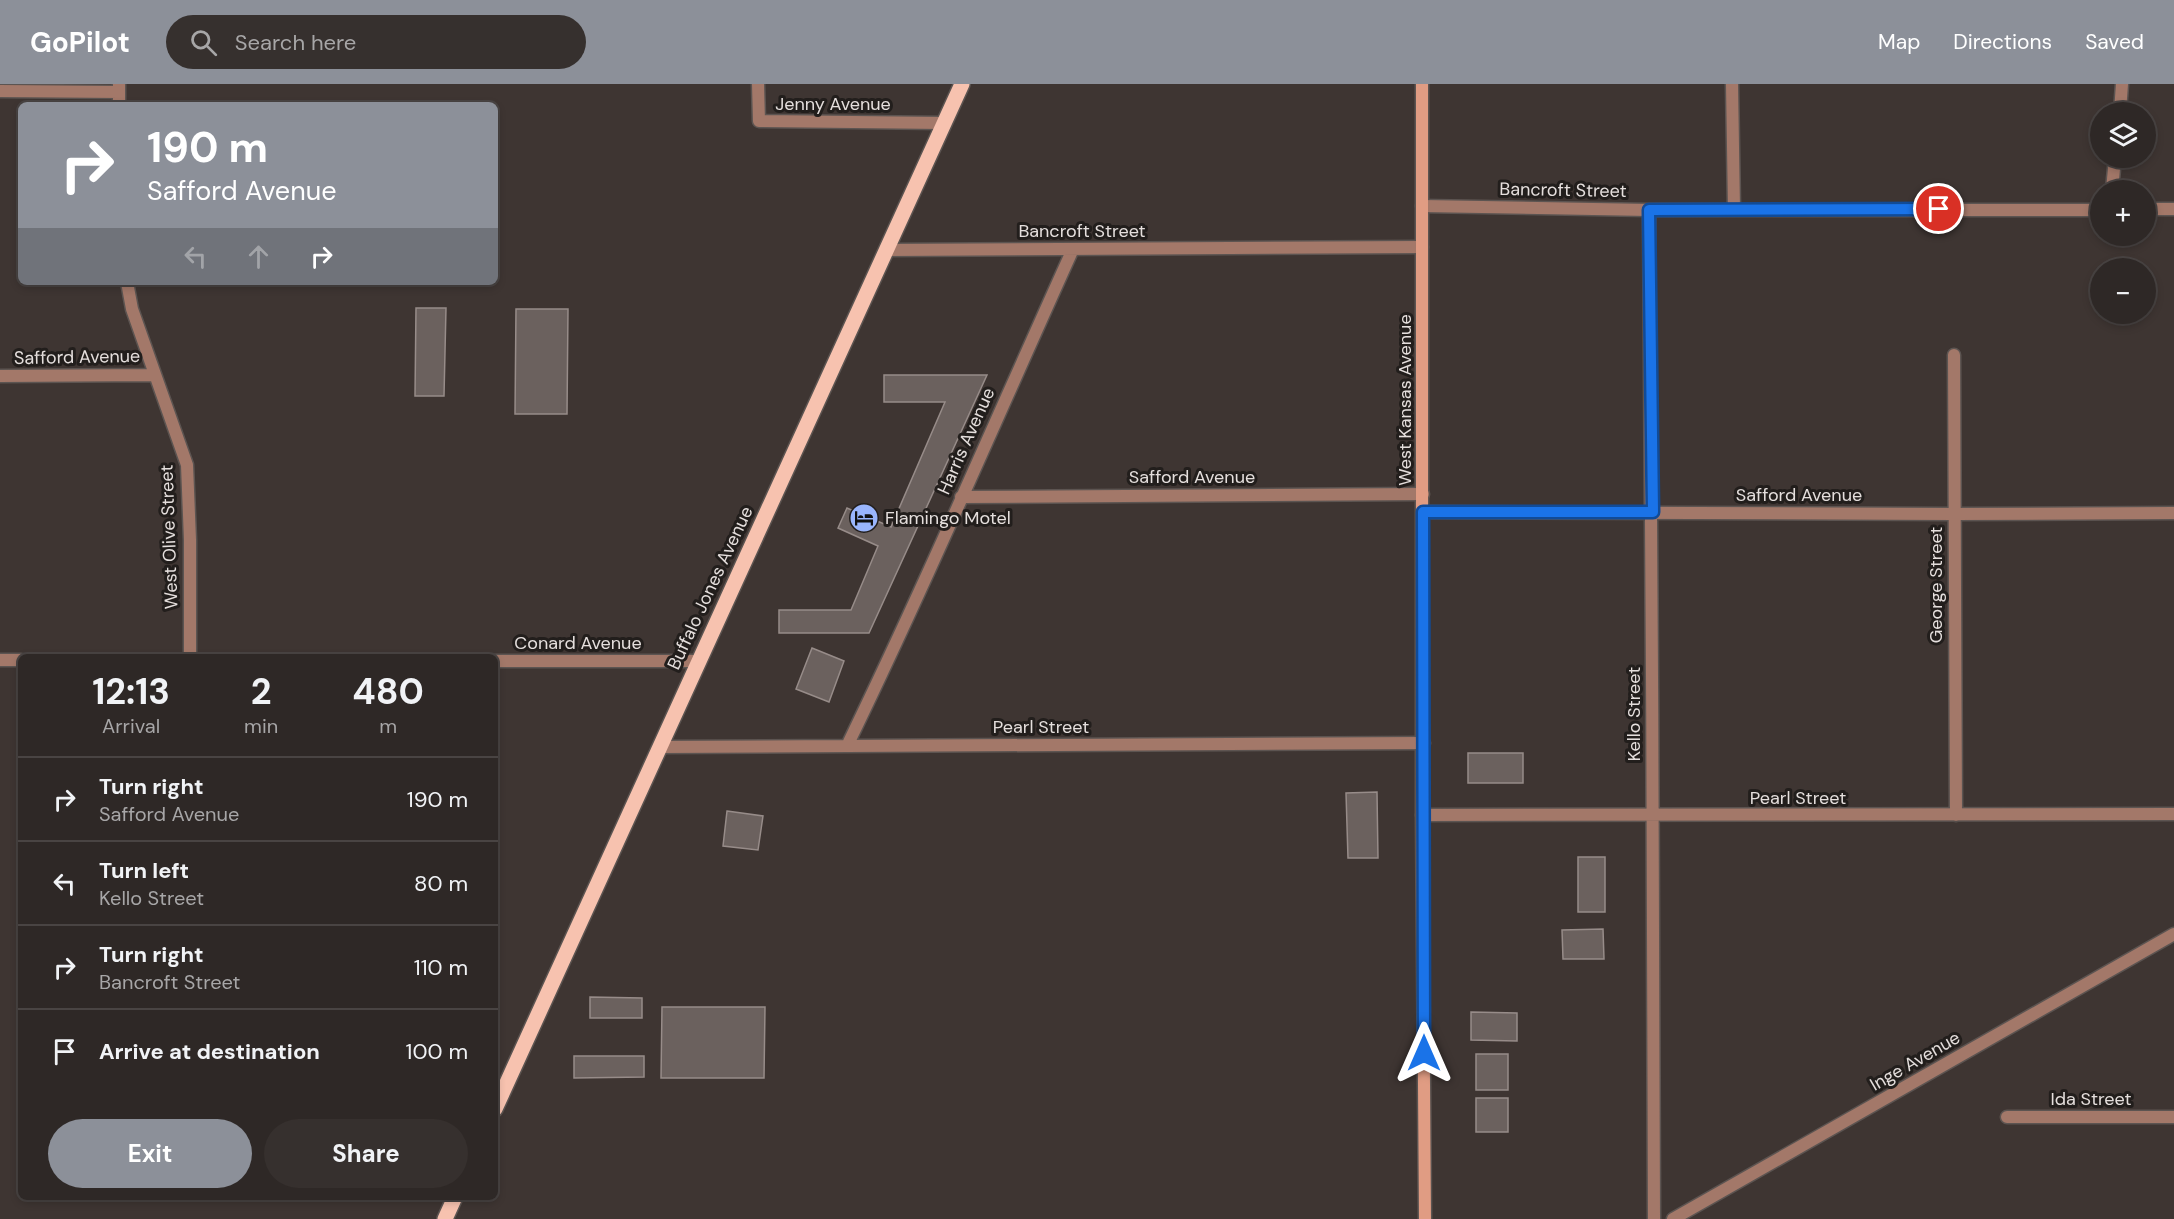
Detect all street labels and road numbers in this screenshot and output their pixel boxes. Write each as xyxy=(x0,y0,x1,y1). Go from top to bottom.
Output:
street label: Jenny Avenue xyxy=(775,92,891,116)
street label: Bancroft Street xyxy=(1499,177,1627,203)
street label: Bancroft Street xyxy=(1018,219,1146,243)
street label: West Kansas Avenue xyxy=(1393,314,1417,486)
street label: Safford Avenue xyxy=(14,344,140,370)
street label: Harris Avenue xyxy=(932,384,1000,498)
street label: West Olive Street xyxy=(154,464,184,610)
street label: Safford Avenue xyxy=(1129,465,1255,489)
street label: Safford Avenue xyxy=(1736,483,1862,507)
street label: Buffalo Jones Avenue xyxy=(662,502,758,674)
street label: George Street xyxy=(1924,527,1948,643)
street label: Conard Avenue xyxy=(514,631,642,655)
street label: Kello Street xyxy=(1622,667,1646,761)
street label: Pearl Street xyxy=(993,715,1089,739)
street label: Pearl Street xyxy=(1750,786,1846,810)
street label: Inge Avenue xyxy=(1866,1026,1964,1096)
street label: Ida Street xyxy=(2050,1087,2132,1111)

